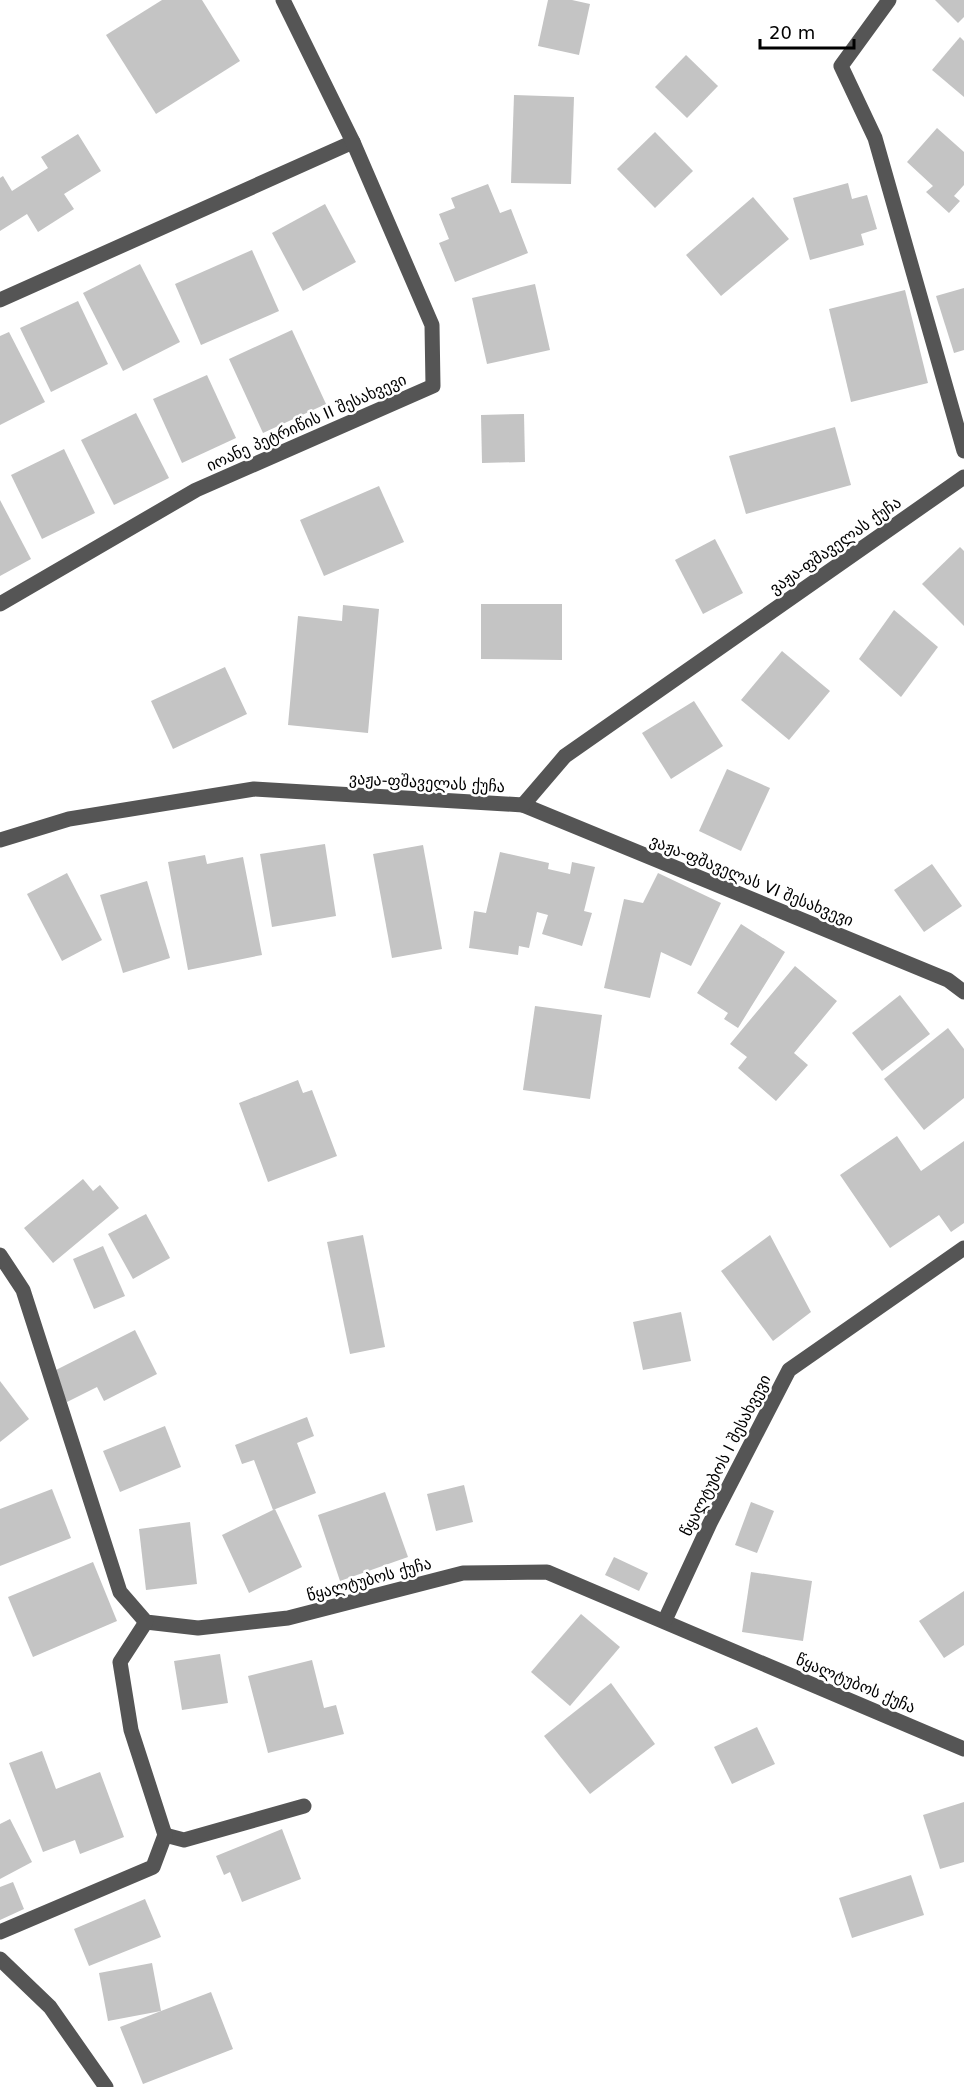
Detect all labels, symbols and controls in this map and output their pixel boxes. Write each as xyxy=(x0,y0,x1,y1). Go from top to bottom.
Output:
scale bar xyxy=(760,12,854,50)
text: 20 m xyxy=(769,22,815,43)
street label: იოანე პეტრიწის II შესახვევი xyxy=(203,370,409,475)
street label: ვაჟა-ფშაველას ქუჩა xyxy=(766,493,905,598)
street label: ვაჟა-ფშაველას ქუჩა xyxy=(349,769,505,796)
street label: ვაჟა-ფშაველას VI შესახვევი xyxy=(647,831,856,930)
street label: წყალტუბოს I შესახვევი xyxy=(676,1371,774,1539)
street label: წყალტუბოს ქუჩა xyxy=(305,1554,433,1605)
street label: წყალტუბოს ქუჩა xyxy=(793,1650,918,1717)

